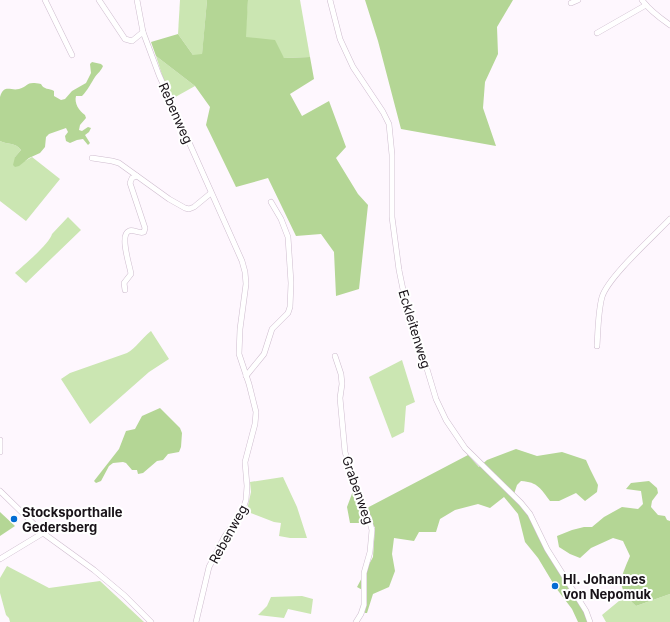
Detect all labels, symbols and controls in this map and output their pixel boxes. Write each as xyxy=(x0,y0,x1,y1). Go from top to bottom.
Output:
street label: Rebenweg xyxy=(155,80,197,146)
street label: Eckleitenweg xyxy=(395,288,435,370)
street label: Grabenweg xyxy=(339,454,377,526)
street label: Rebenweg xyxy=(205,502,251,566)
place label: Stocksporthalle Gedersberg xyxy=(22,504,123,535)
marker: Stocksporthalle Gedersberg xyxy=(9,514,19,524)
place label: Hl. Johannes von Nepomuk xyxy=(563,571,651,602)
marker: Hl. Johannes von Nepomuk xyxy=(550,581,560,591)

